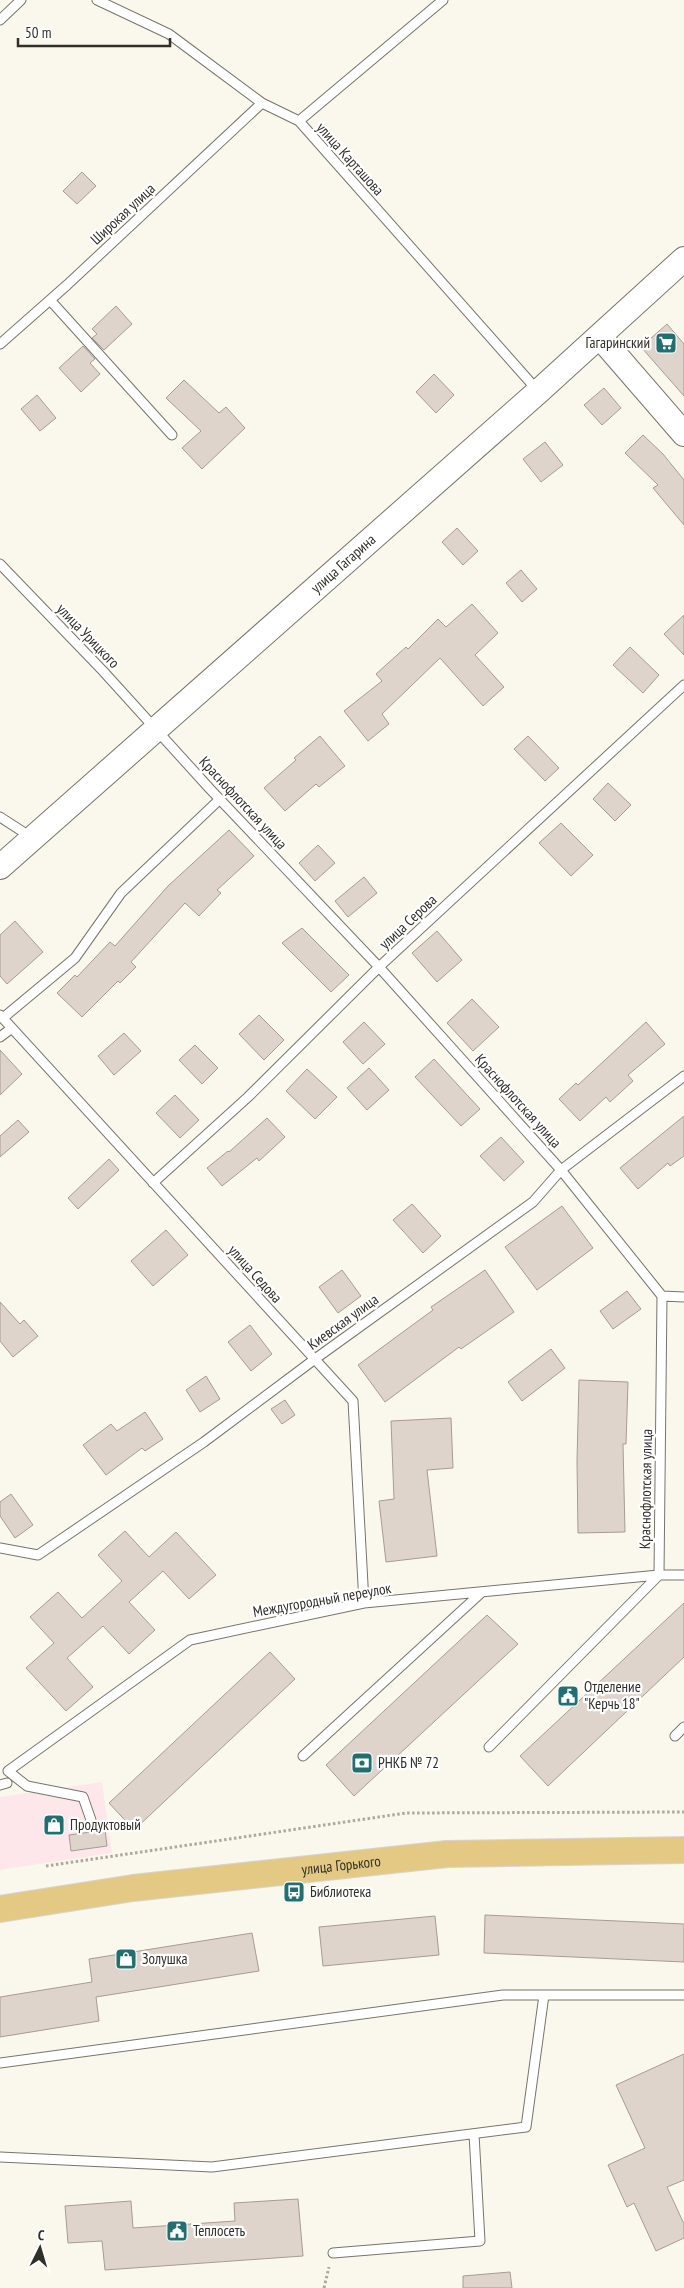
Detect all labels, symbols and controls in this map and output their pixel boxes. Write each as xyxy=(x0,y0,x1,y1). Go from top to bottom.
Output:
scale bar xyxy=(18,15,170,47)
text: 50 m xyxy=(25,23,51,42)
street label: улица Карташова xyxy=(313,118,388,199)
street label: Широкая улица xyxy=(86,179,159,248)
supermarket icon: Гагаринский xyxy=(654,331,678,355)
place label: Гагаринский xyxy=(586,333,650,352)
street label: улица Гагарина xyxy=(307,530,379,597)
street label: улица Урицкого xyxy=(53,599,124,672)
street label: Краснофлотская улица xyxy=(195,752,291,853)
street label: улица Серова xyxy=(375,890,440,953)
street label: Краснофлотская улица xyxy=(471,1050,566,1152)
street label: улица Седова xyxy=(224,1241,286,1307)
street label: Киевская улица xyxy=(304,1290,382,1354)
street label: Краснофлотская улица xyxy=(635,1429,656,1549)
street label: Междугородный переулок xyxy=(251,1578,393,1621)
place label: Отделение "Керчь 18" xyxy=(584,1677,641,1713)
public building icon: Отделение "Керчь 18" xyxy=(556,1684,580,1708)
bank icon: РНКБ № 72 xyxy=(350,1751,374,1775)
place label: РНКБ № 72 xyxy=(378,1753,439,1772)
shop icon: Продуктовый xyxy=(42,1813,66,1837)
place label: Продуктовый xyxy=(70,1815,141,1834)
street label: улица Горького xyxy=(300,1851,382,1879)
bus stop icon: Библиотека xyxy=(282,1880,306,1904)
place label: Библиотека xyxy=(310,1882,371,1901)
shop icon: Золушка xyxy=(114,1947,138,1971)
place label: Золушка xyxy=(142,1949,187,1968)
public building icon: Теплосеть xyxy=(165,2219,189,2243)
place label: Теплосеть xyxy=(193,2221,245,2240)
north arrow xyxy=(15,2223,65,2273)
text: С xyxy=(37,2226,46,2244)

